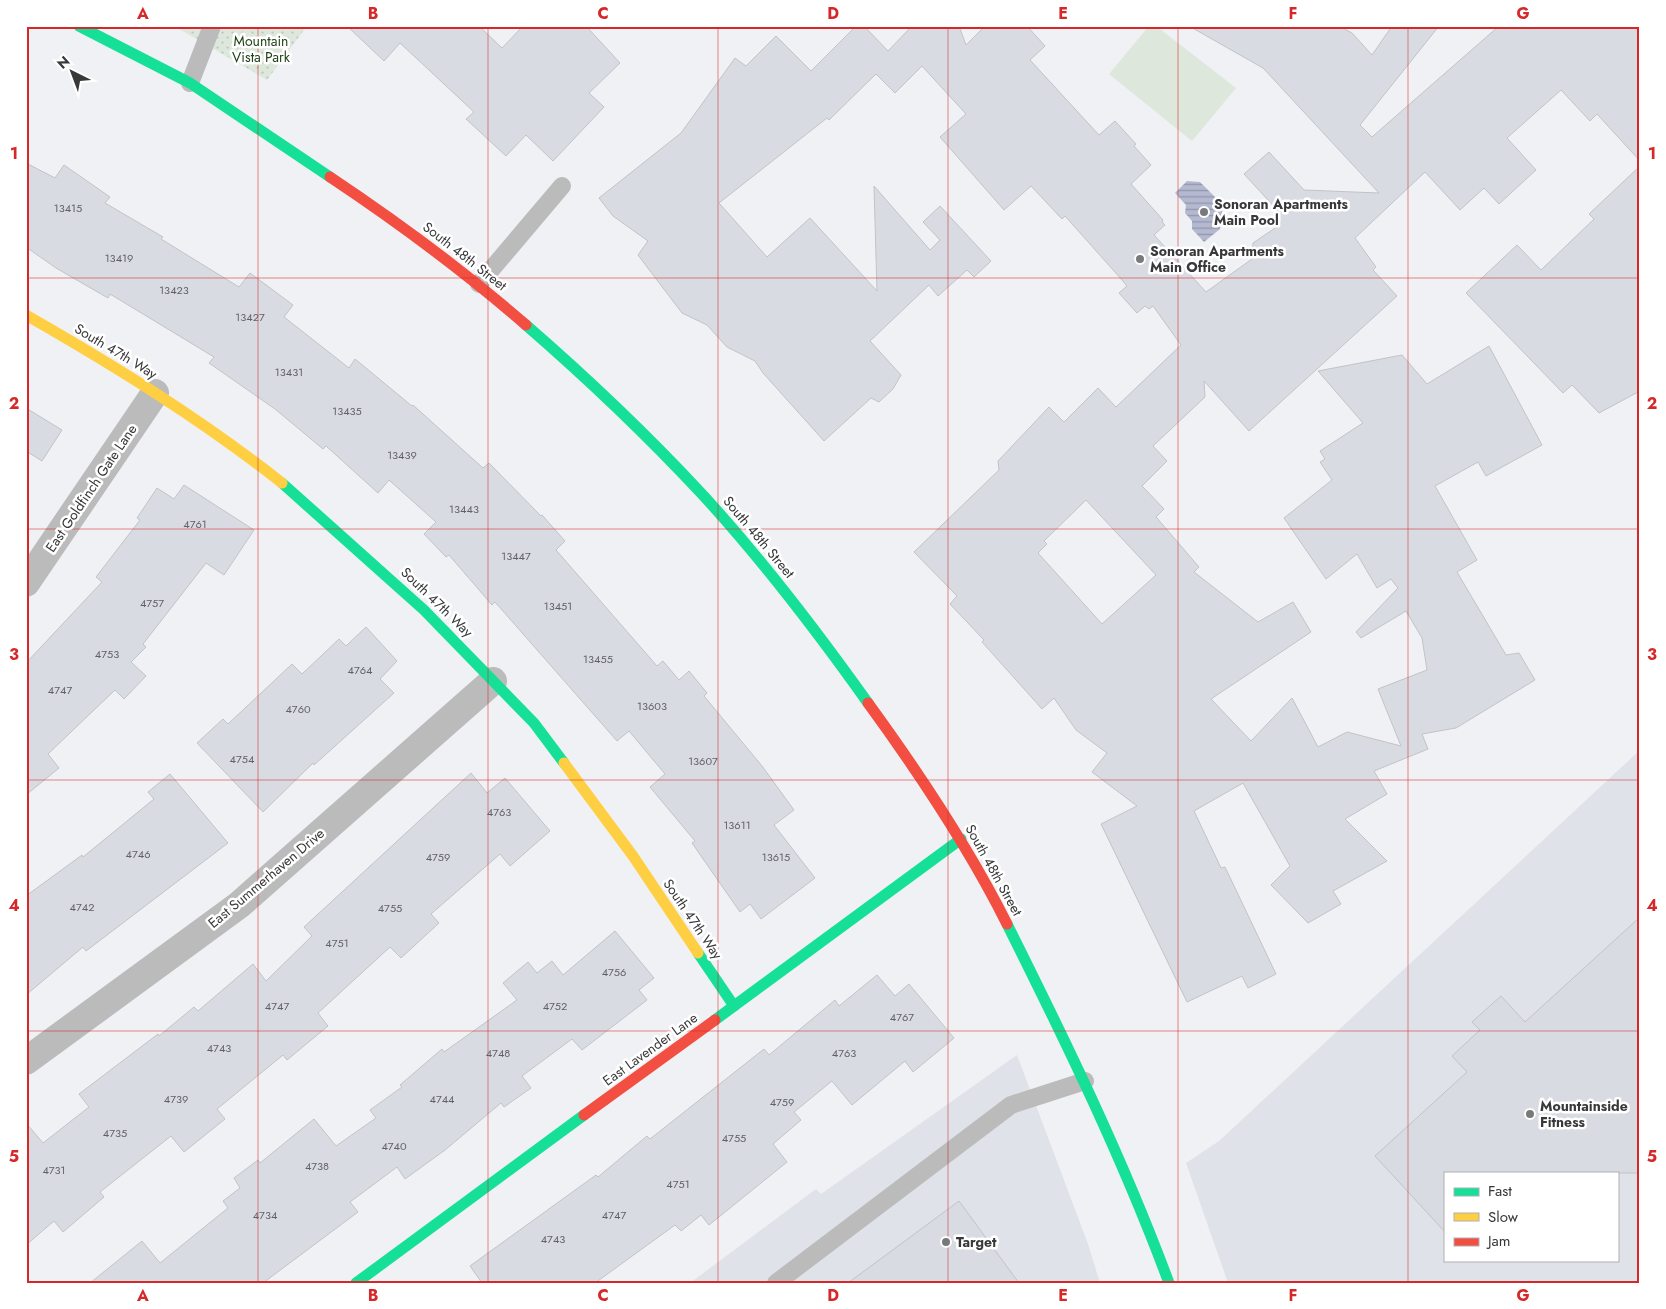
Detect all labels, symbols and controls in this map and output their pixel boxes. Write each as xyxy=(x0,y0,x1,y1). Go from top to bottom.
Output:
text: A xyxy=(136,2,149,25)
text: B xyxy=(368,2,378,25)
text: C xyxy=(597,2,609,25)
text: D xyxy=(827,2,839,25)
text: E xyxy=(1058,2,1068,25)
text: F xyxy=(1289,2,1297,25)
text: G xyxy=(1516,2,1530,25)
park label: Mountain Vista Park xyxy=(232,31,291,67)
north arrow xyxy=(48,48,98,98)
text: N xyxy=(52,51,74,73)
text: 1 xyxy=(10,142,18,165)
text: 1 xyxy=(1648,142,1656,165)
place label: Sonoran Apartments Main Pool xyxy=(1214,194,1349,230)
house number: 13415 xyxy=(54,200,82,216)
marker: Sonoran Apartments Main Pool xyxy=(1198,206,1210,218)
street label: South 48th Street xyxy=(419,217,512,296)
place label: Sonoran Apartments Main Office xyxy=(1150,241,1285,277)
house number: 13419 xyxy=(105,250,133,266)
marker: Sonoran Apartments Main Office xyxy=(1134,253,1146,265)
house number: 13423 xyxy=(159,282,189,298)
house number: 13427 xyxy=(235,309,265,325)
street label: South 47th Way xyxy=(71,318,162,384)
house number: 13431 xyxy=(275,364,303,380)
text: 2 xyxy=(9,392,19,415)
text: 2 xyxy=(1647,392,1657,415)
house number: 13435 xyxy=(332,403,362,419)
street label: East Goldfinch Gate Lane xyxy=(41,420,141,556)
house number: 13439 xyxy=(387,447,417,463)
street label: South 48th Street xyxy=(719,492,800,583)
house number: 13443 xyxy=(449,501,479,517)
house number: 4761 xyxy=(183,516,207,532)
house number: 13447 xyxy=(501,548,531,564)
street label: South 47th Way xyxy=(396,562,478,642)
house number: 4757 xyxy=(140,595,164,611)
house number: 13451 xyxy=(544,598,572,614)
text: 3 xyxy=(9,643,19,666)
text: 3 xyxy=(1647,643,1657,666)
house number: 4753 xyxy=(95,646,119,662)
house number: 13455 xyxy=(583,651,613,667)
house number: 4764 xyxy=(348,662,373,678)
house number: 4747 xyxy=(48,682,72,698)
house number: 13603 xyxy=(637,698,667,714)
house number: 4760 xyxy=(285,701,311,717)
house number: 4754 xyxy=(230,751,255,767)
house number: 13607 xyxy=(688,753,718,769)
house number: 4763 xyxy=(487,804,511,820)
house number: 13611 xyxy=(723,817,751,833)
street label: South 48th Street xyxy=(961,821,1028,920)
street label: East Summerhaven Drive xyxy=(204,823,328,933)
house number: 4746 xyxy=(126,846,150,862)
house number: 4759 xyxy=(426,849,450,865)
house number: 13615 xyxy=(762,849,790,865)
street label: South 47th Way xyxy=(659,875,728,964)
text: 4 xyxy=(8,894,20,917)
text: 4 xyxy=(1646,894,1658,917)
house number: 4742 xyxy=(70,899,94,915)
house number: 4755 xyxy=(378,900,402,916)
house number: 4751 xyxy=(325,935,349,951)
house number: 4756 xyxy=(602,964,626,980)
house number: 4747 xyxy=(265,998,289,1014)
house number: 4752 xyxy=(543,998,567,1014)
street label: East Lavender Lane xyxy=(598,1008,702,1090)
house number: 4767 xyxy=(890,1009,914,1025)
house number: 4743 xyxy=(207,1040,231,1056)
house number: 4748 xyxy=(486,1045,510,1061)
house number: 4763 xyxy=(832,1045,856,1061)
house number: 4739 xyxy=(164,1091,188,1107)
house number: 4744 xyxy=(429,1091,455,1107)
house number: 4759 xyxy=(770,1094,794,1110)
place label: Mountainside Fitness xyxy=(1540,1096,1628,1132)
marker: Mountainside Fitness xyxy=(1524,1108,1536,1120)
house number: 4735 xyxy=(103,1125,127,1141)
house number: 4755 xyxy=(722,1130,746,1146)
house number: 4740 xyxy=(381,1138,407,1154)
text: 5 xyxy=(9,1145,19,1168)
text: 5 xyxy=(1647,1145,1657,1168)
house number: 4738 xyxy=(305,1158,329,1174)
house number: 4731 xyxy=(42,1162,66,1178)
legend xyxy=(1444,1172,1618,1262)
house number: 4751 xyxy=(666,1176,690,1192)
text: Fast xyxy=(1488,1180,1512,1202)
text: Slow xyxy=(1488,1206,1519,1228)
house number: 4734 xyxy=(253,1207,278,1223)
house number: 4747 xyxy=(602,1207,626,1223)
text: Jam xyxy=(1486,1230,1511,1252)
house number: 4743 xyxy=(541,1231,565,1247)
place label: Target xyxy=(956,1232,997,1252)
marker: Target xyxy=(940,1236,952,1248)
text: A xyxy=(136,1284,149,1307)
text: B xyxy=(368,1284,378,1307)
text: C xyxy=(597,1284,609,1307)
text: D xyxy=(827,1284,839,1307)
text: E xyxy=(1058,1284,1068,1307)
text: F xyxy=(1289,1284,1297,1307)
text: G xyxy=(1516,1284,1530,1307)

